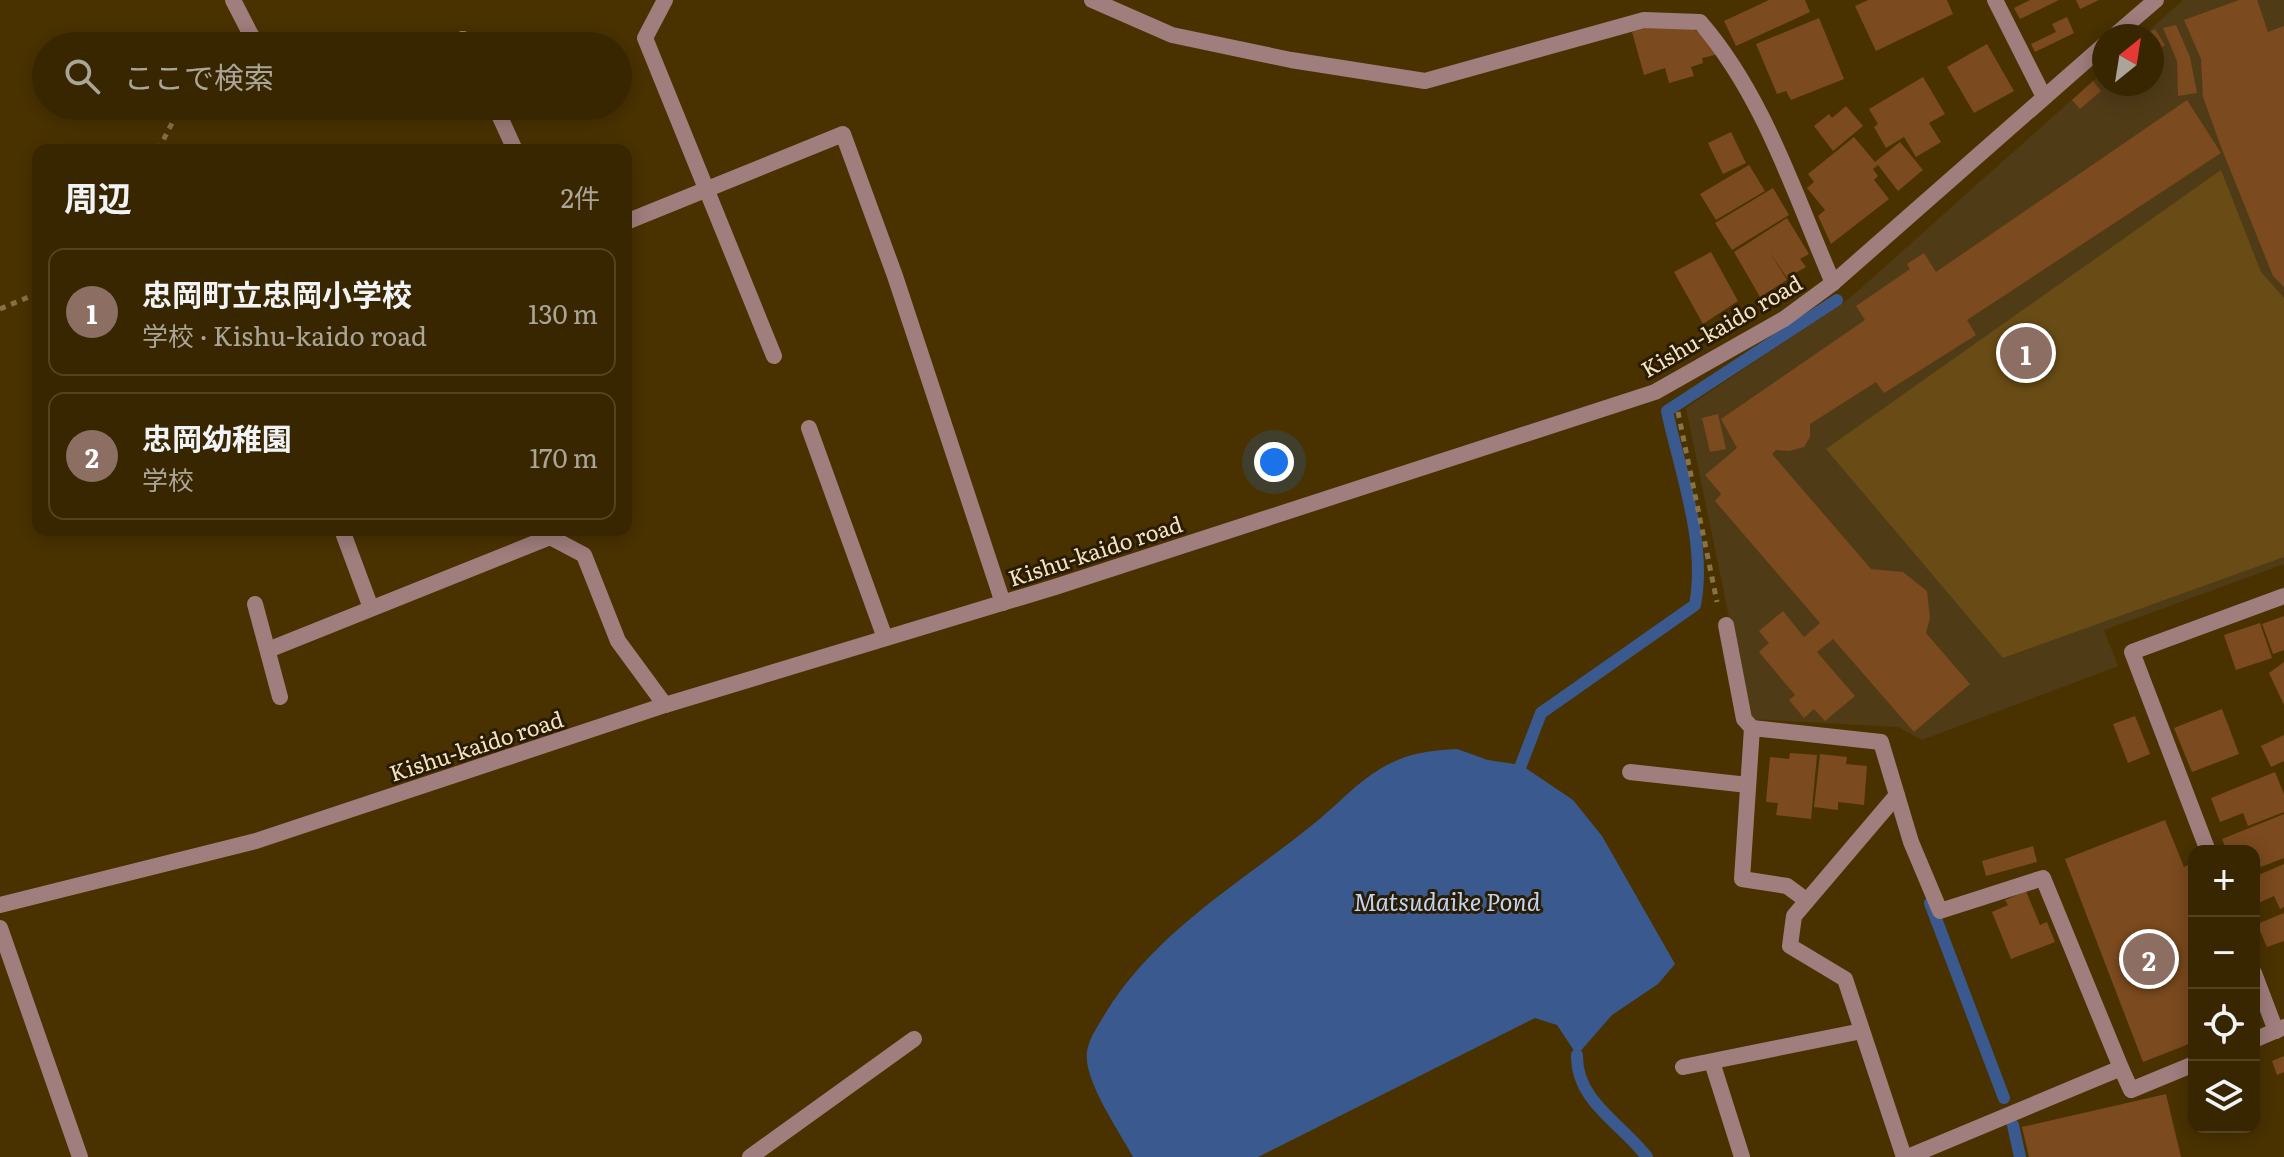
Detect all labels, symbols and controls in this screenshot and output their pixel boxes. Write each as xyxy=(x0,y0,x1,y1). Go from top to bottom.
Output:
north arrow xyxy=(2092,24,2164,96)
search box xyxy=(32,32,632,120)
icon: search xyxy=(60,54,104,98)
text: ここで検索 xyxy=(124,54,274,98)
text: 周辺 xyxy=(64,171,132,221)
text: 2件 xyxy=(561,177,600,216)
street label: Kishu-kaido road xyxy=(1634,265,1808,385)
text: 忠岡町立忠岡小学校 xyxy=(142,271,412,315)
text: 1 xyxy=(87,293,97,332)
text: 130 m xyxy=(528,293,598,332)
text: 学校 · Kishu-kaido road xyxy=(142,315,427,354)
pin: 1 xyxy=(2000,323,2052,383)
text: 忠岡幼稚園 xyxy=(142,415,292,459)
text: 2 xyxy=(85,437,99,476)
text: 170 m xyxy=(530,437,598,476)
your location xyxy=(1254,442,1294,482)
text: 学校 xyxy=(142,459,194,498)
street label: Kishu-kaido road xyxy=(1004,506,1186,594)
street label: Kishu-kaido road xyxy=(385,701,567,789)
map controls xyxy=(2188,845,2260,1133)
button: + xyxy=(2188,845,2260,917)
water label: Matsudaike Pond xyxy=(1353,883,1541,918)
button: − xyxy=(2188,917,2260,989)
pin: 2 xyxy=(2123,929,2175,989)
button: locate xyxy=(2188,989,2260,1061)
button: layers xyxy=(2188,1061,2260,1133)

